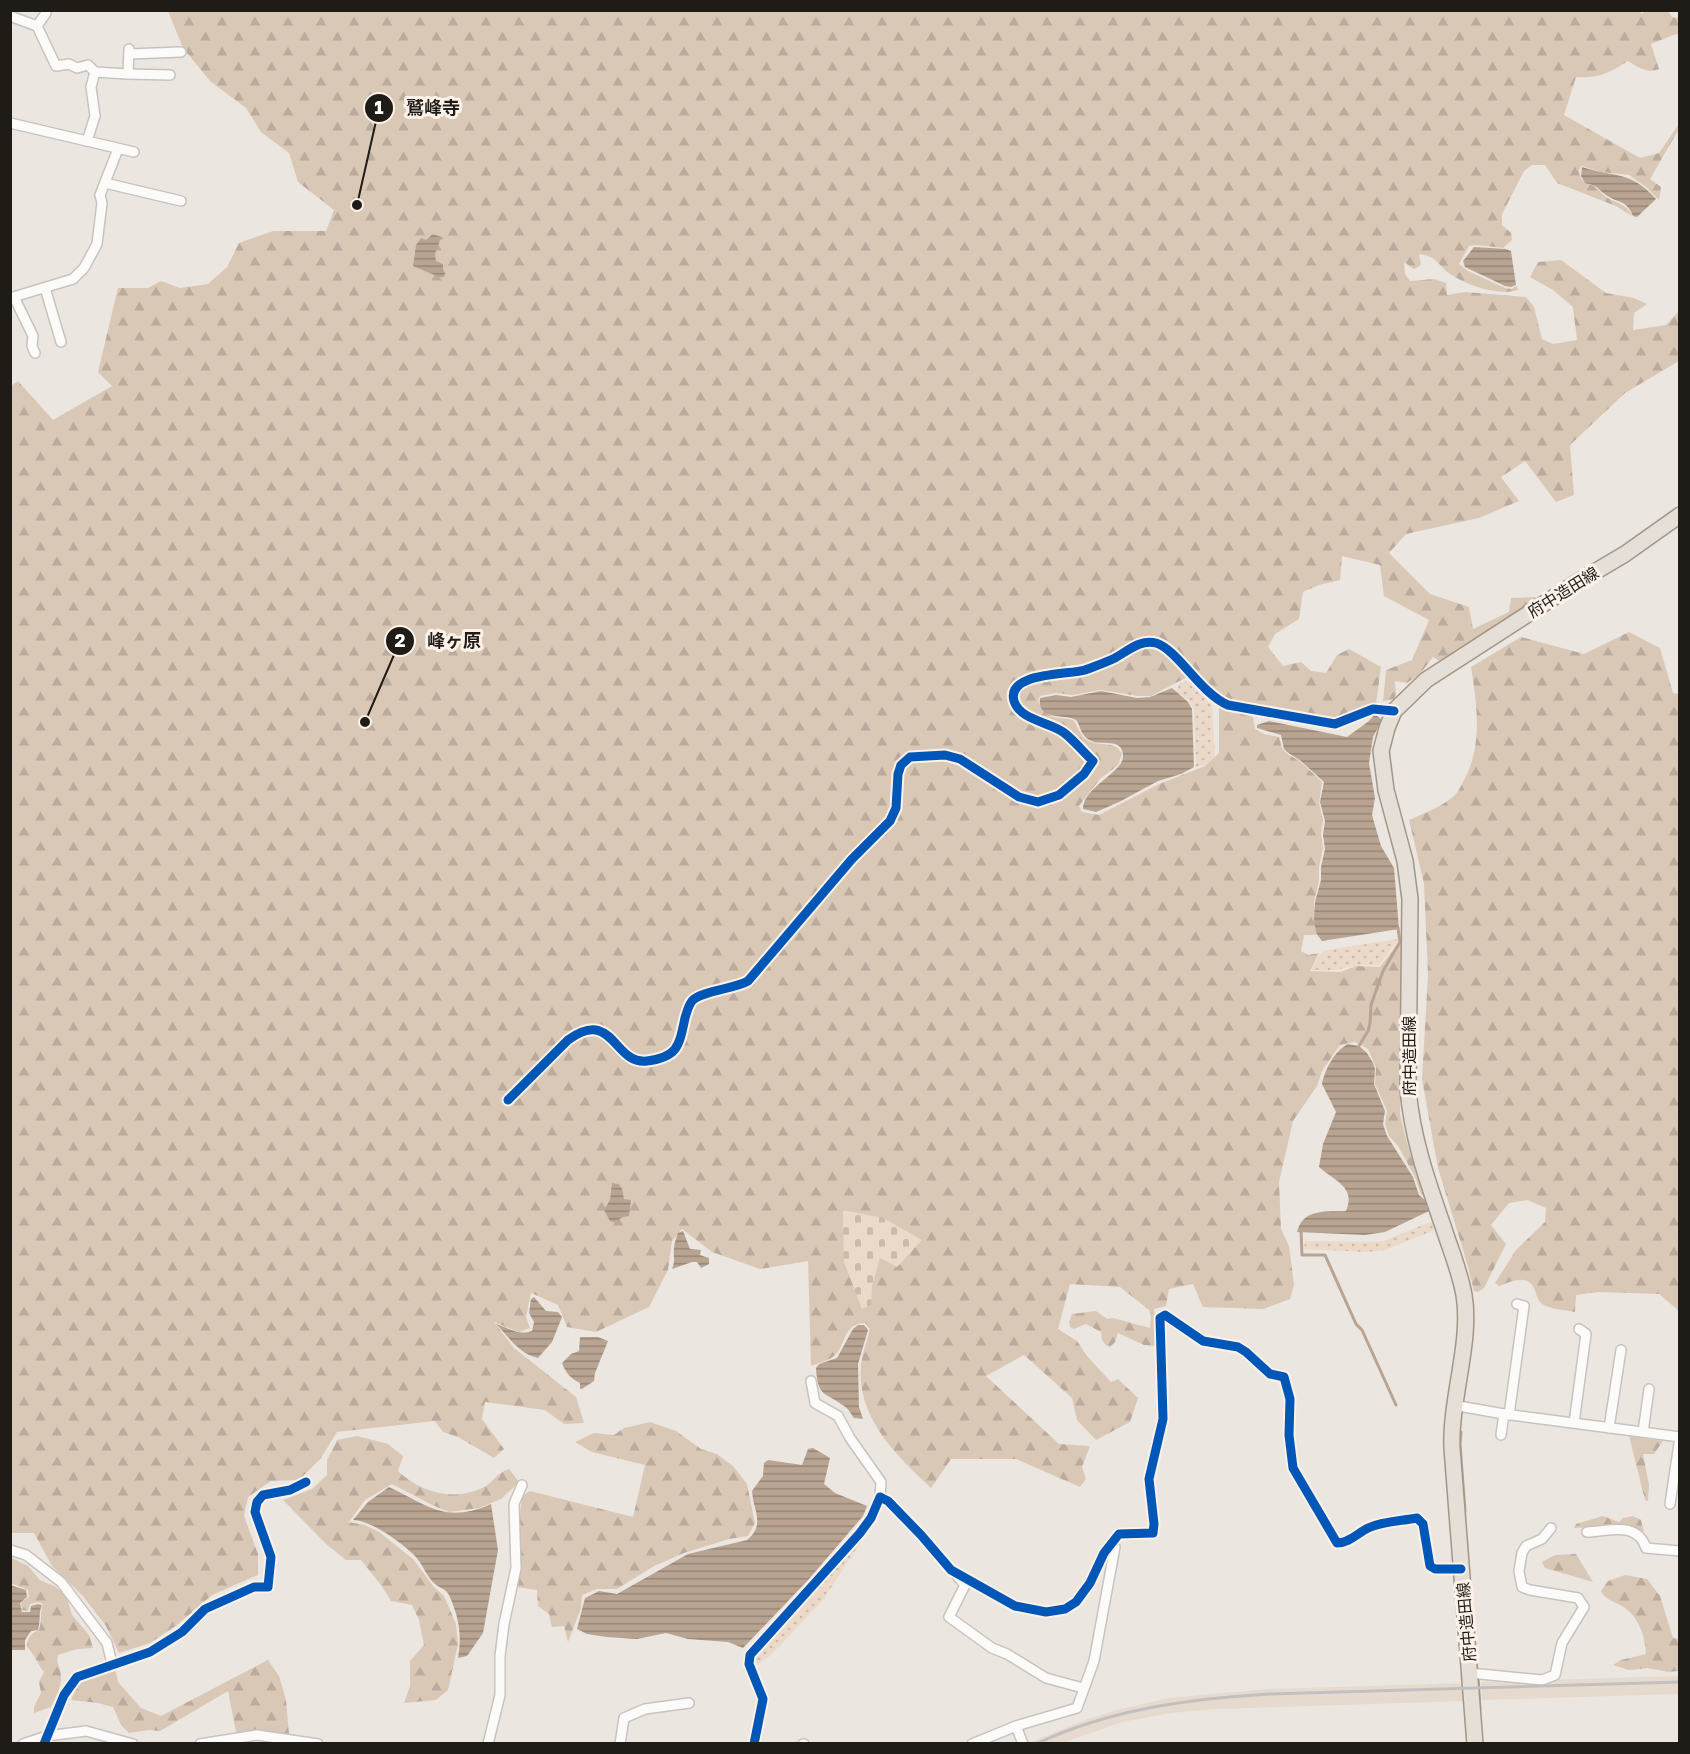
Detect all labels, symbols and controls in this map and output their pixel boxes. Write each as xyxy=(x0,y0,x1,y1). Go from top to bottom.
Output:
callout: 鷲峰寺 xyxy=(364,90,472,126)
text: 1 xyxy=(374,96,384,118)
text: 鷲峰寺 xyxy=(406,96,460,118)
street label: 府中造田線 xyxy=(1524,562,1602,622)
callout: 峰ヶ原 xyxy=(385,623,493,659)
text: 2 xyxy=(395,629,406,651)
text: 峰ヶ原 xyxy=(427,629,481,651)
street label: 府中造田線 xyxy=(1399,1016,1419,1096)
street label: 府中造田線 xyxy=(1453,1581,1479,1663)

